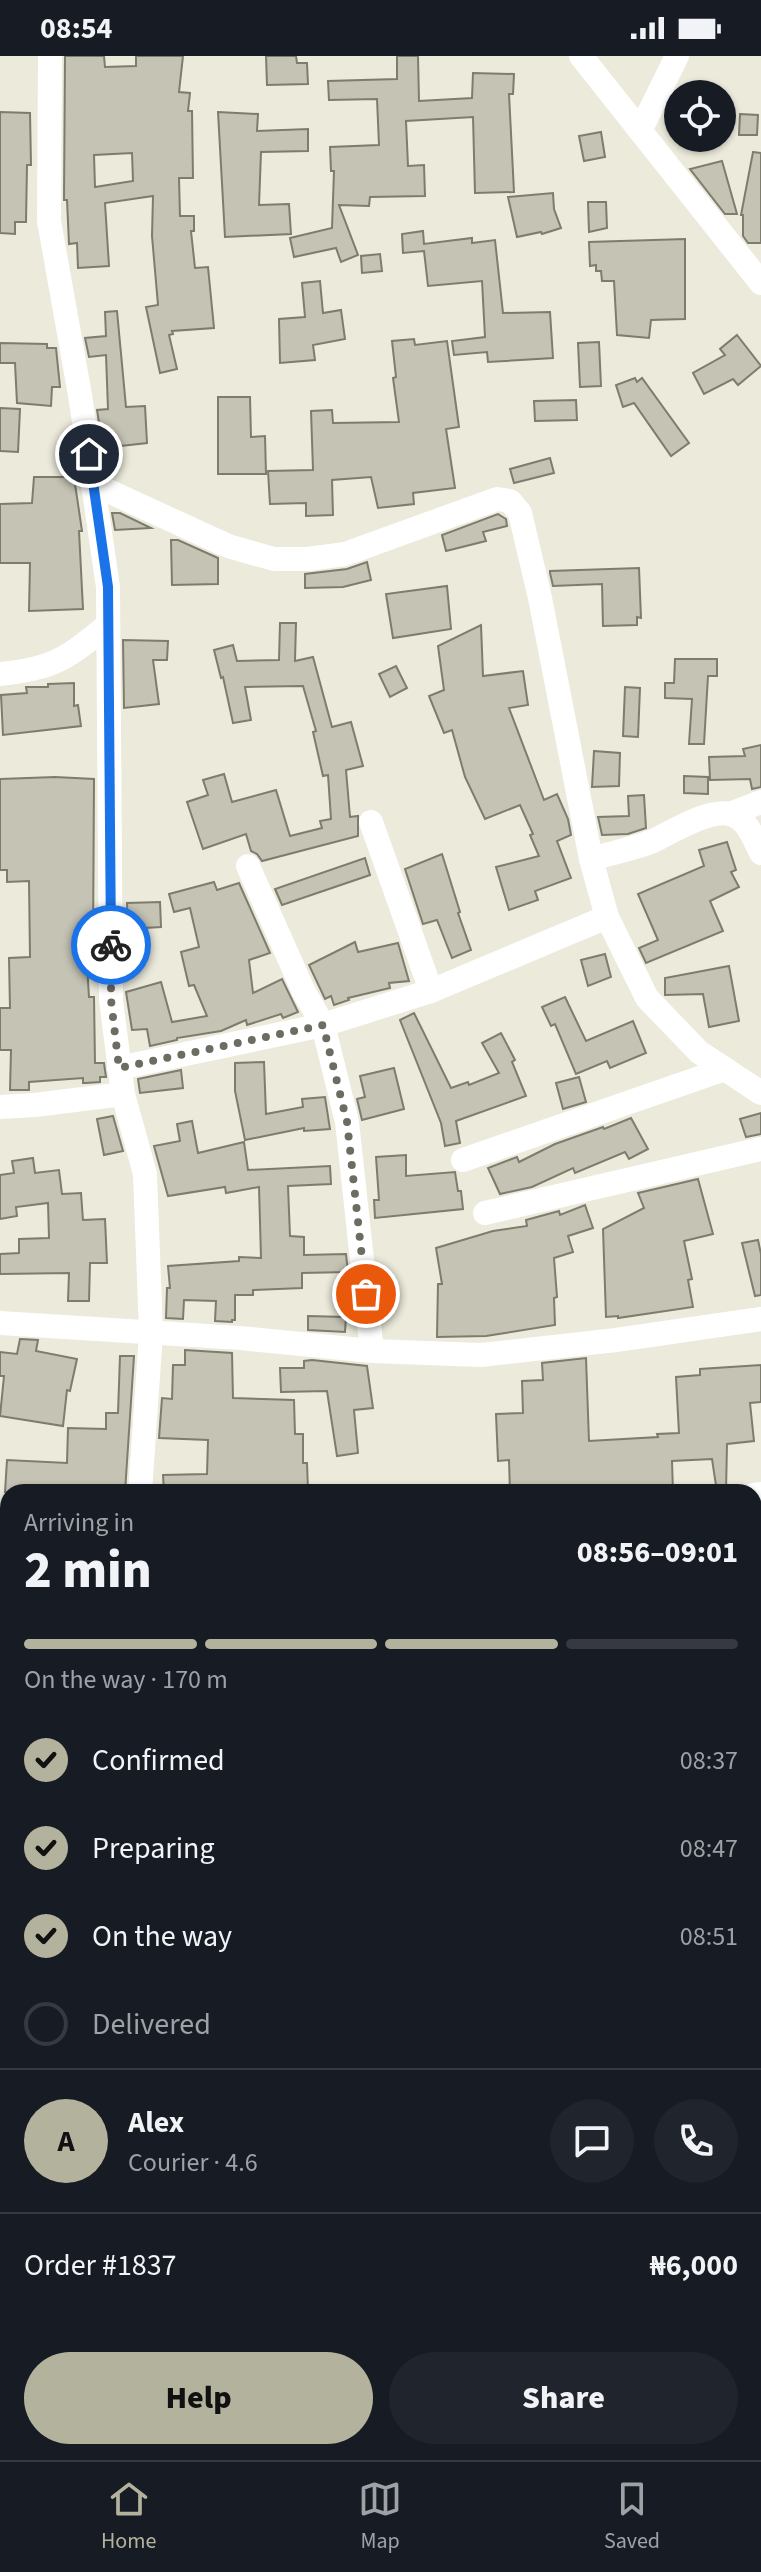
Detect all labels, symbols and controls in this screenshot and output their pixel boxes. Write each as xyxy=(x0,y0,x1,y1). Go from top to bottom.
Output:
text: 08:54 xyxy=(40,7,112,50)
map controls xyxy=(664,80,736,152)
button: locate xyxy=(664,80,736,152)
pin xyxy=(55,420,123,488)
icon: home xyxy=(67,432,111,476)
courier xyxy=(71,905,151,985)
icon: bike xyxy=(89,923,133,967)
pin xyxy=(332,1260,400,1328)
icon: bag xyxy=(344,1272,388,1316)
text: Arriving in xyxy=(24,1504,134,1541)
text: 08:56–09:01 xyxy=(577,1531,738,1574)
text: 2 min xyxy=(24,1534,152,1608)
text: On the way · 170 m xyxy=(24,1661,228,1698)
icon: check xyxy=(24,1738,68,1782)
text: Confirmed xyxy=(92,1739,225,1782)
text: 08:37 xyxy=(680,1742,738,1779)
icon: check xyxy=(24,1826,68,1870)
text: Preparing xyxy=(92,1827,215,1870)
text: 08:47 xyxy=(680,1830,738,1867)
icon: check xyxy=(24,1914,68,1958)
text: On the way xyxy=(92,1915,232,1958)
text: 08:51 xyxy=(680,1918,738,1955)
text: Delivered xyxy=(92,2003,211,2046)
button: chat xyxy=(550,2099,634,2183)
button: phone xyxy=(654,2099,738,2183)
text: Alex xyxy=(128,2101,184,2144)
text: A xyxy=(57,2120,75,2163)
text: Courier · 4.6 xyxy=(128,2144,258,2181)
text: Order #1837 xyxy=(24,2244,177,2287)
text: ₦6,000 xyxy=(650,2244,738,2287)
button: Help xyxy=(24,2352,373,2444)
button: Share xyxy=(389,2352,738,2444)
tab: Home xyxy=(101,2477,156,2557)
tab: Map xyxy=(358,2477,402,2557)
tab: Saved xyxy=(604,2477,660,2557)

